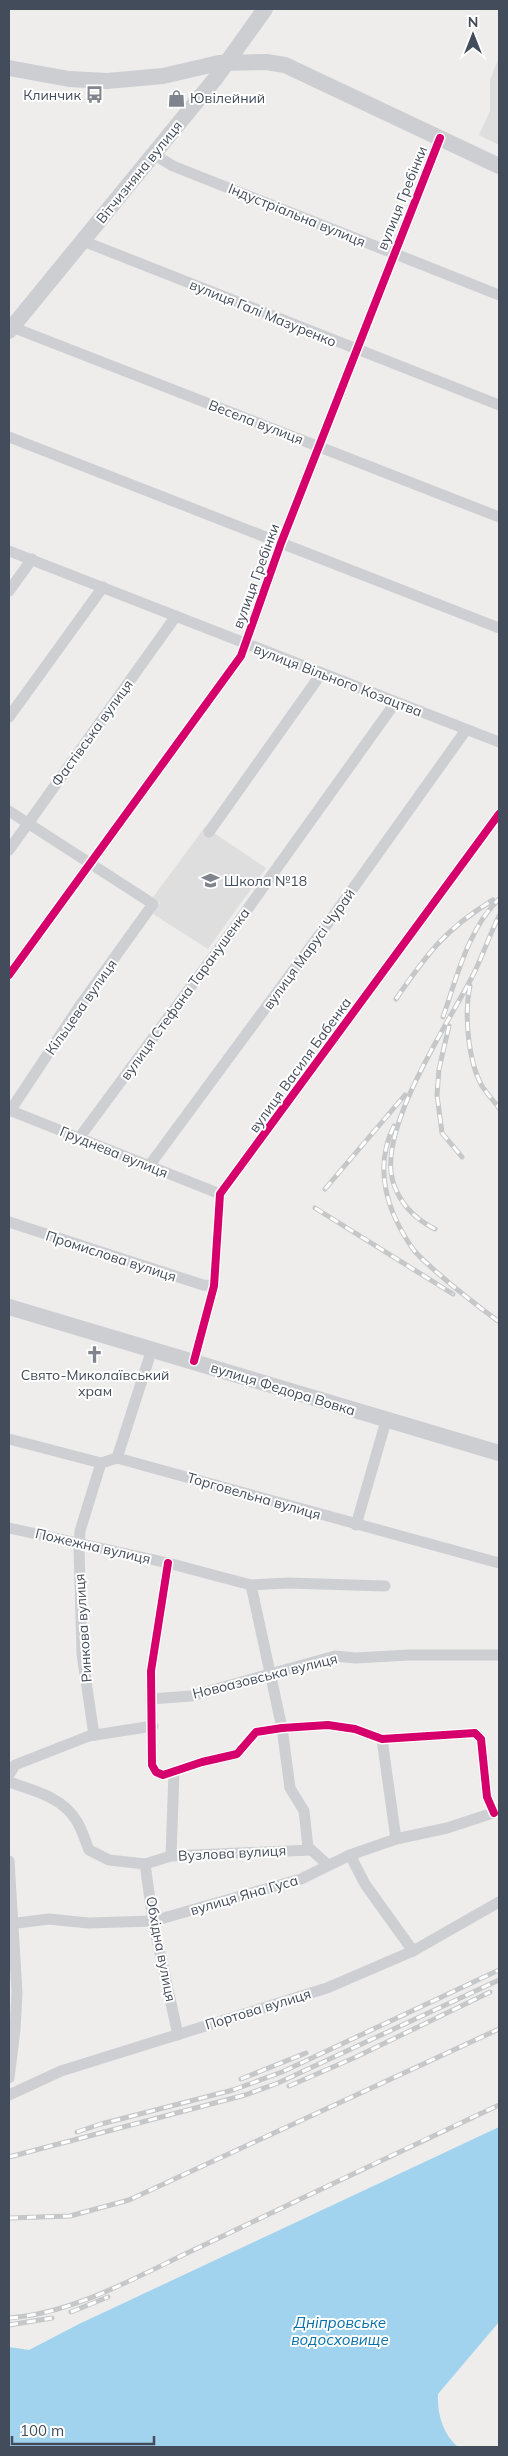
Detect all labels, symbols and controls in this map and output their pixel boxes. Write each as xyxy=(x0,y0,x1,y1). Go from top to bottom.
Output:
north arrow xyxy=(448,10,498,60)
text: N xyxy=(468,13,478,31)
bus stop icon: Клинчик xyxy=(85,85,105,105)
place label: Клинчик xyxy=(23,86,81,104)
shop icon: Ювілейний xyxy=(166,88,186,108)
place label: Ювілейний xyxy=(190,89,265,107)
street label: Вітчизняна вулиця xyxy=(92,117,186,227)
street label: вулиця Гребінки xyxy=(373,144,431,252)
street label: Індустріальна вулиця xyxy=(226,179,368,251)
street label: вулиця Галі Мазуренко xyxy=(187,275,339,351)
street label: Весела вулиця xyxy=(206,396,306,448)
street label: вулиця Гребінки xyxy=(229,521,283,631)
street label: вулиця Вільного Козацтва xyxy=(251,640,425,720)
street label: Фастівська вулиця xyxy=(47,676,137,790)
school or university icon: Школа №18 xyxy=(200,871,220,891)
place label: Школа №18 xyxy=(224,872,307,890)
street label: вулиця Марусі Чурай xyxy=(259,885,359,1013)
street label: вулиця Стефана Таранушенка xyxy=(117,904,253,1084)
street label: Кільцева вулиця xyxy=(41,956,121,1058)
street label: вулиця Василя Бабенка xyxy=(245,994,355,1136)
street label: Груднева вулиця xyxy=(57,1122,171,1182)
street label: Промислова вулиця xyxy=(43,1226,179,1286)
church icon: Свято-Миколаївський храм xyxy=(85,1345,105,1365)
street label: вулиця Федора Вовка xyxy=(209,1358,357,1420)
place label: Свято-Миколаївський храм xyxy=(21,1366,169,1400)
street label: Торговельна вулиця xyxy=(185,1468,323,1524)
street label: Пожежна вулиця xyxy=(34,1524,152,1568)
street label: Ринкова вулиця xyxy=(70,1573,96,1683)
street label: Новоазовська вулиця xyxy=(191,1649,339,1703)
street label: Вузлова вулиця xyxy=(177,1841,287,1865)
street label: вулиця Яна Гуса xyxy=(188,1871,300,1919)
street label: Обхідна вулиця xyxy=(142,1895,180,2003)
street label: Портова вулиця xyxy=(203,1984,313,2034)
water label: Дніпровське водосховище xyxy=(291,2313,389,2349)
scale bar xyxy=(12,2414,155,2446)
text: 100 m xyxy=(20,2421,64,2440)

